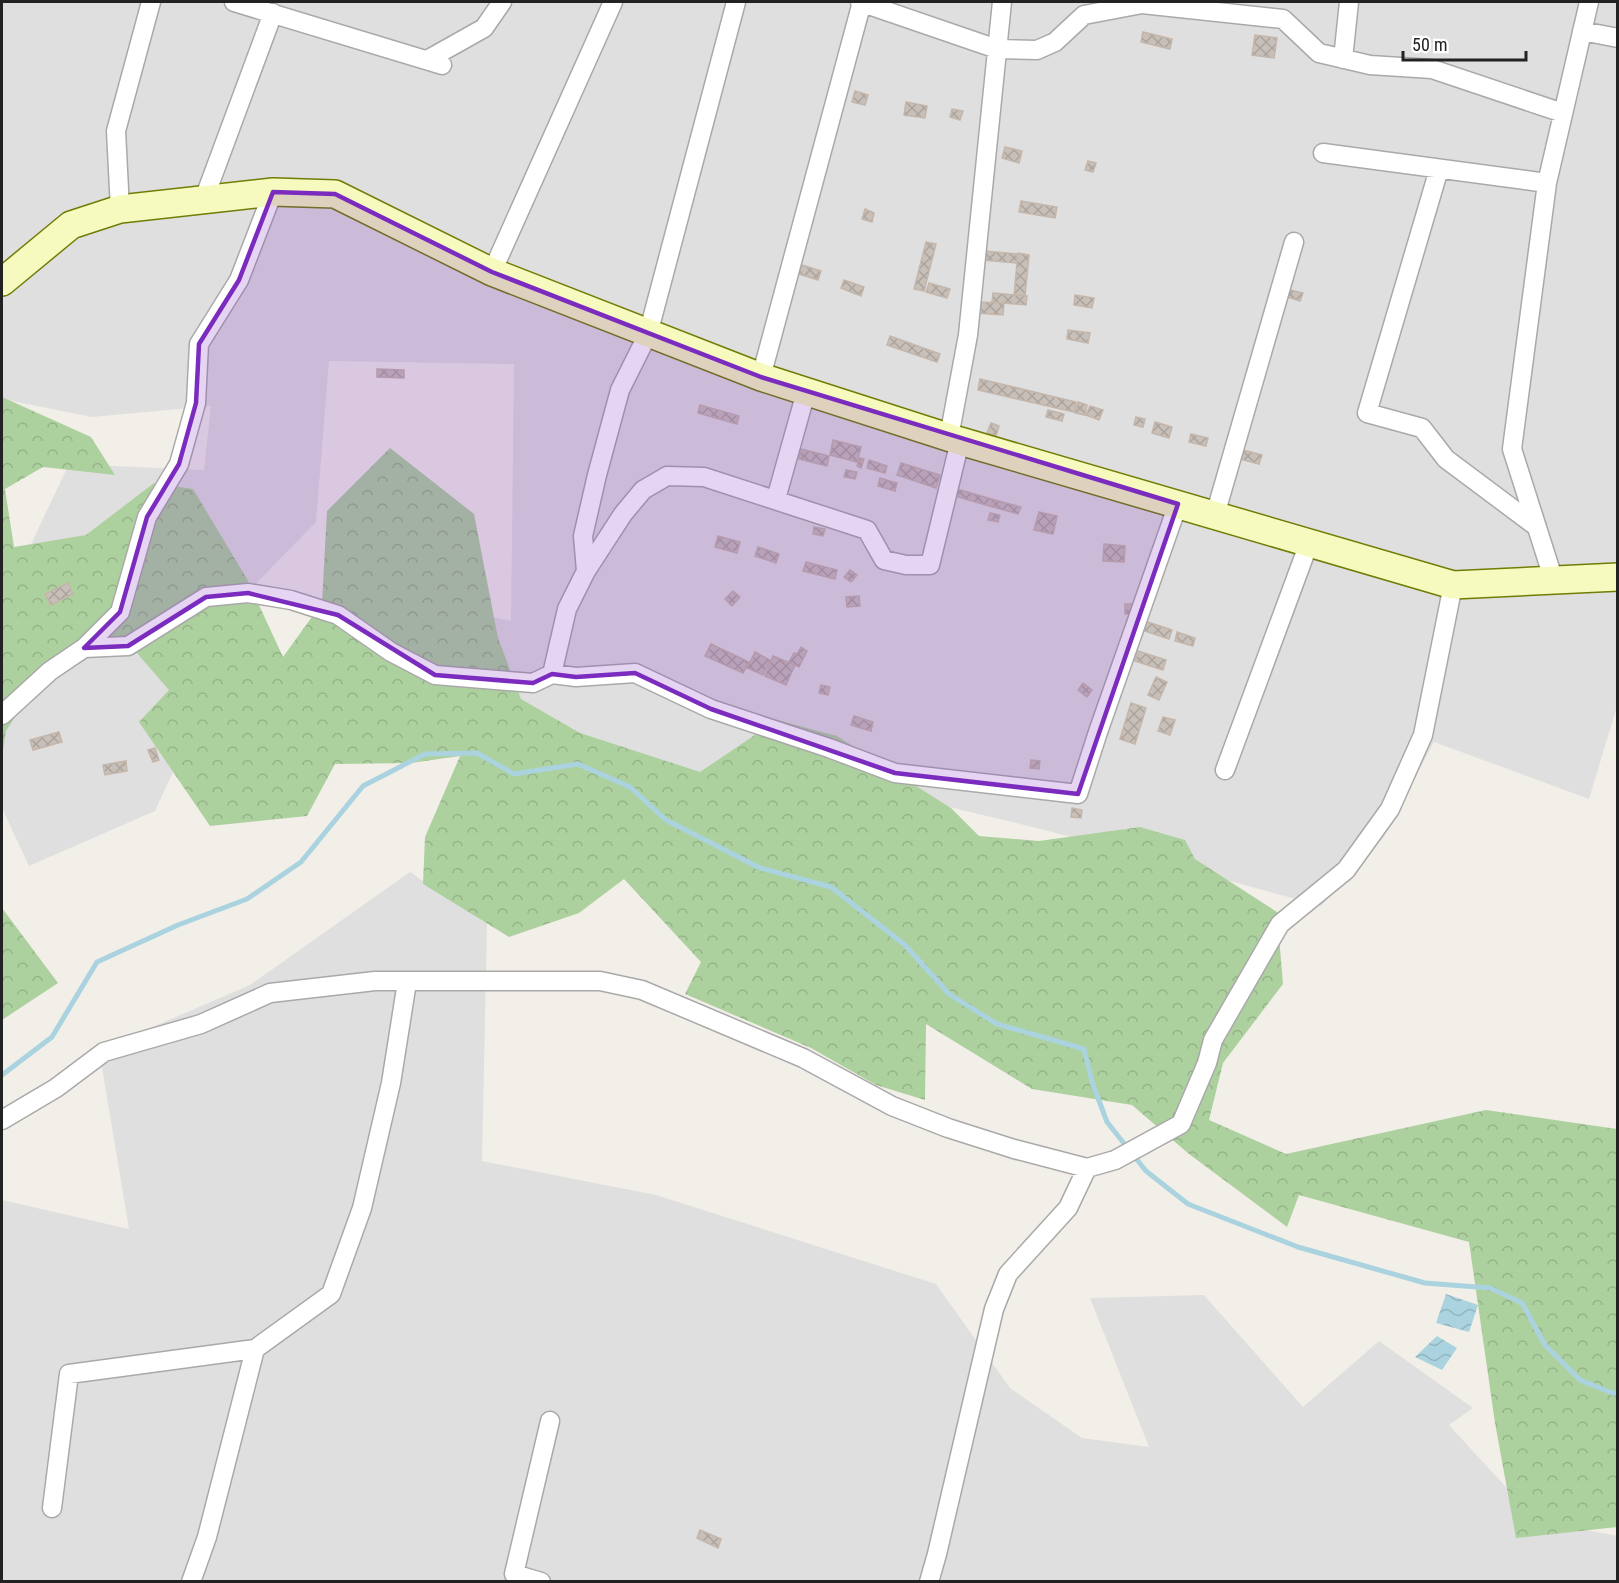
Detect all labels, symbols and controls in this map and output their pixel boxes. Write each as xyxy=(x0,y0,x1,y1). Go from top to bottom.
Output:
scale bar xyxy=(1403,24,1526,62)
text: 50 m xyxy=(1412,34,1447,55)

